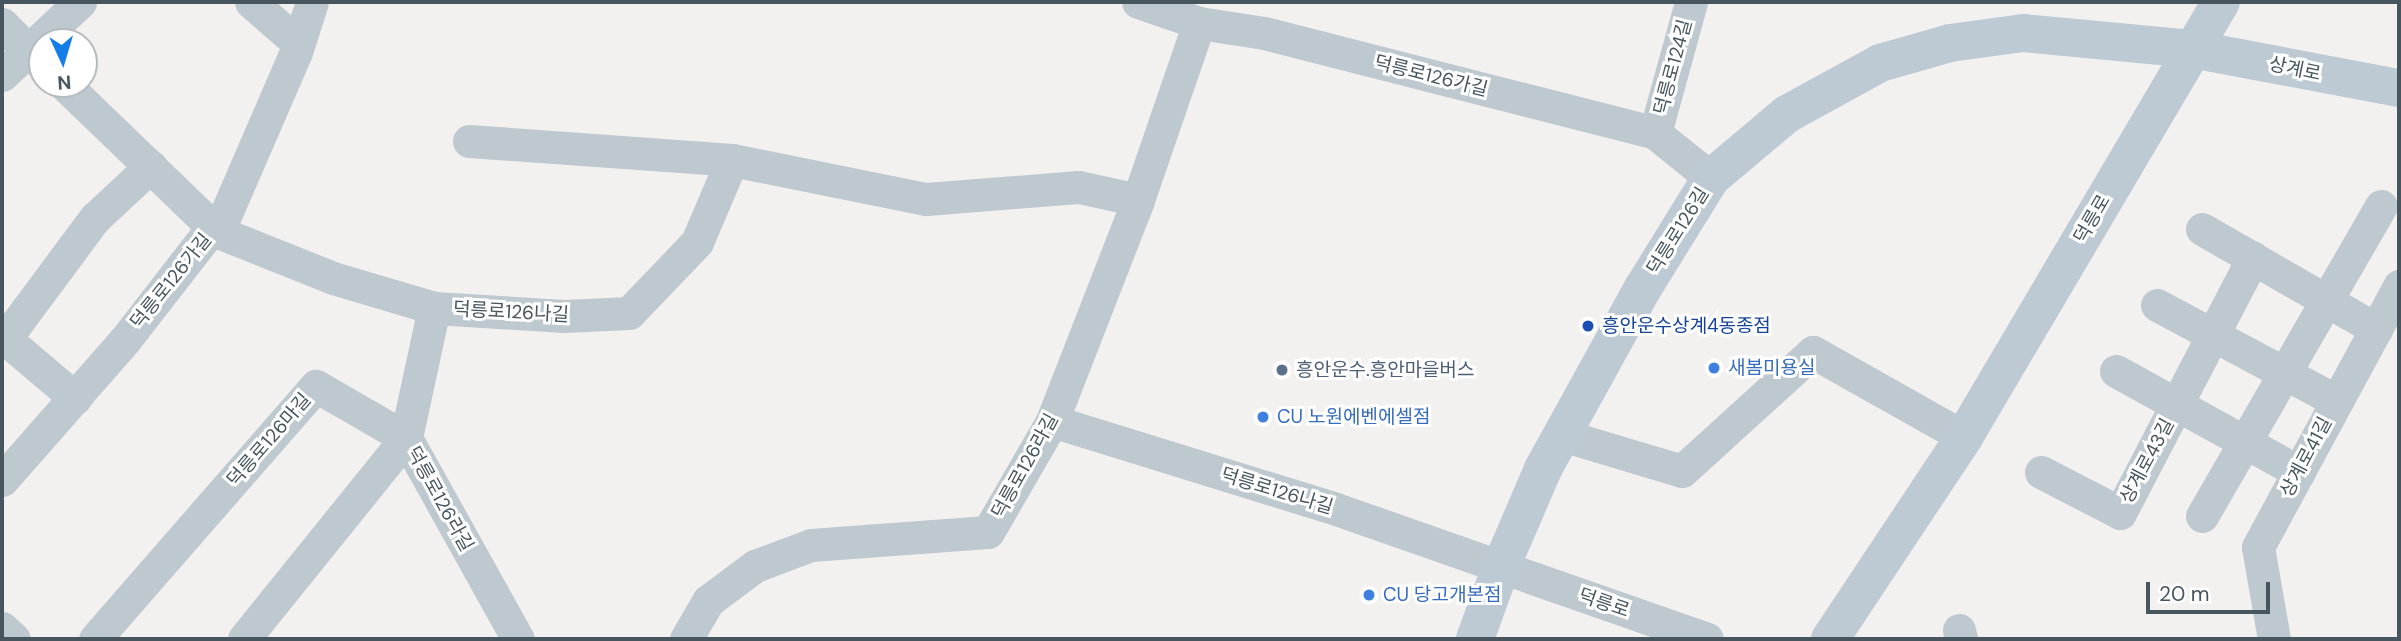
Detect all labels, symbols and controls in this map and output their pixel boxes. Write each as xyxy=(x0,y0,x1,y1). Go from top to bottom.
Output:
street label: 덕릉로124길 xyxy=(1649,17,1697,117)
north arrow xyxy=(28,28,98,98)
street label: 덕릉로126가길 xyxy=(1372,51,1490,101)
street label: 상계로 xyxy=(2267,52,2323,86)
text: N xyxy=(57,69,72,95)
street label: 덕릉로126길 xyxy=(1642,183,1714,279)
street label: 덕릉로 xyxy=(2069,191,2115,247)
street label: 덕릉로126가길 xyxy=(126,229,216,333)
street label: 덕릉로126나길 xyxy=(452,298,570,326)
place label: 흥안운수상계4동종점 xyxy=(1602,315,1771,337)
marker: 흥안운수상계4동종점 xyxy=(1580,318,1596,334)
place label: 새봄미용실 xyxy=(1728,357,1815,379)
place label: 흥안운수.흥안마을버스 xyxy=(1296,359,1475,381)
marker: 새봄미용실 xyxy=(1706,360,1722,376)
marker: 흥안운수.흥안마을버스 xyxy=(1274,362,1290,378)
street label: 덕릉로126마길 xyxy=(222,389,316,491)
place label: CU 노원에벤에셀점 xyxy=(1277,406,1430,428)
marker: CU 노원에벤에셀점 xyxy=(1255,409,1271,425)
street label: 덕릉로126라길 xyxy=(987,410,1063,522)
street label: 상계로41길 xyxy=(2275,413,2337,501)
street label: 상계로43길 xyxy=(2115,415,2179,507)
street label: 덕릉로126라길 xyxy=(402,443,478,555)
street label: 덕릉로126나길 xyxy=(1218,463,1336,519)
scale bar xyxy=(2149,568,2273,612)
text: 20 m xyxy=(2159,580,2210,608)
place label: CU 당고개본점 xyxy=(1383,584,1502,606)
street label: 덕릉로 xyxy=(1575,584,1633,622)
marker: CU 당고개본점 xyxy=(1361,587,1377,603)

